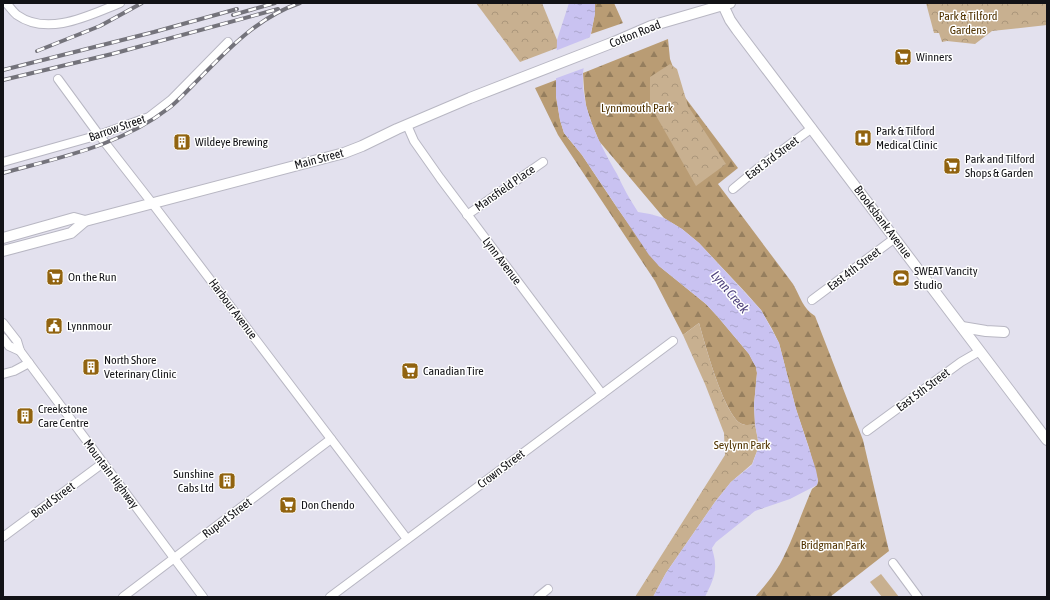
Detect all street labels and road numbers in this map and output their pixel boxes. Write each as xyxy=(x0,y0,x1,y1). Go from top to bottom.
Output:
street label: Cotton Road xyxy=(607,17,663,51)
street label: Barrow Street xyxy=(87,112,148,144)
street label: East 3rd Street xyxy=(743,133,802,183)
street label: Main Street xyxy=(293,146,346,172)
street label: Mansfield Place xyxy=(472,162,538,214)
street label: Brooksbank Avenue xyxy=(851,183,915,261)
street label: Lynn Avenue xyxy=(480,235,524,287)
street label: East 4th Street xyxy=(825,244,884,294)
street label: Harbour Avenue xyxy=(206,276,260,342)
street label: East 5th Street xyxy=(894,365,953,415)
street label: Mountain Highway xyxy=(80,437,142,511)
street label: Crown Street xyxy=(475,446,528,491)
street label: Bond Street xyxy=(28,479,78,521)
street label: Rupert Street xyxy=(200,495,255,541)

